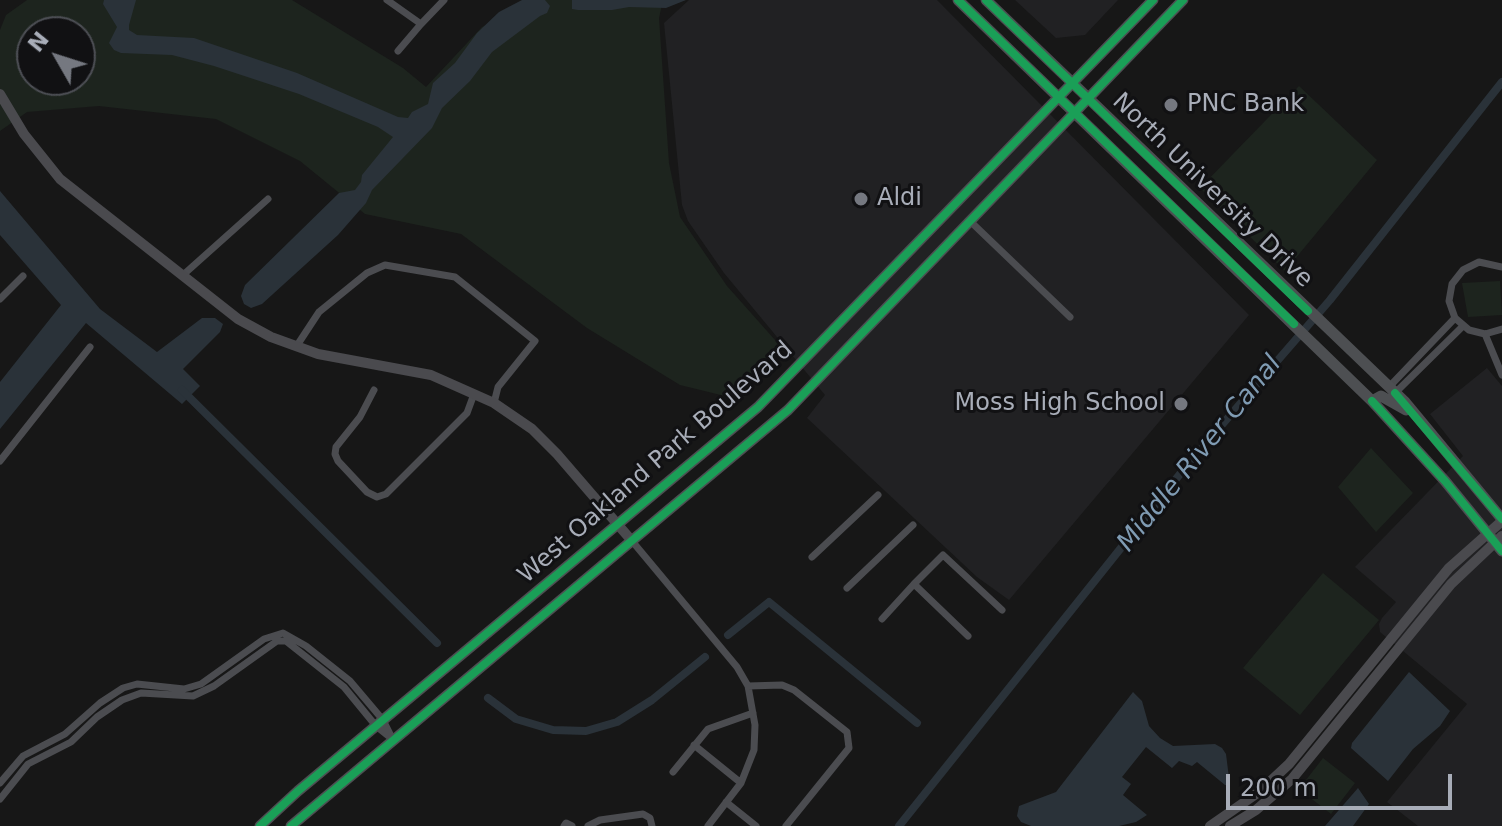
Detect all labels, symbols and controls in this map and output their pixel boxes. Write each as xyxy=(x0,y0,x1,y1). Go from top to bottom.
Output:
north arrow xyxy=(16,16,96,96)
text: N xyxy=(23,27,54,57)
street label: North University Drive xyxy=(1106,88,1318,294)
place label: PNC Bank xyxy=(1187,91,1304,119)
marker: PNC Bank xyxy=(1162,96,1180,114)
place label: Aldi xyxy=(877,185,922,213)
marker: Aldi xyxy=(852,190,870,208)
street label: West Oakland Park Boulevard xyxy=(513,336,799,590)
water label: Middle River Canal xyxy=(1111,350,1289,558)
place label: Moss High School xyxy=(955,390,1165,418)
marker: Moss High School xyxy=(1172,395,1190,413)
scale bar xyxy=(1230,758,1456,808)
text: 200 m xyxy=(1240,774,1317,802)

